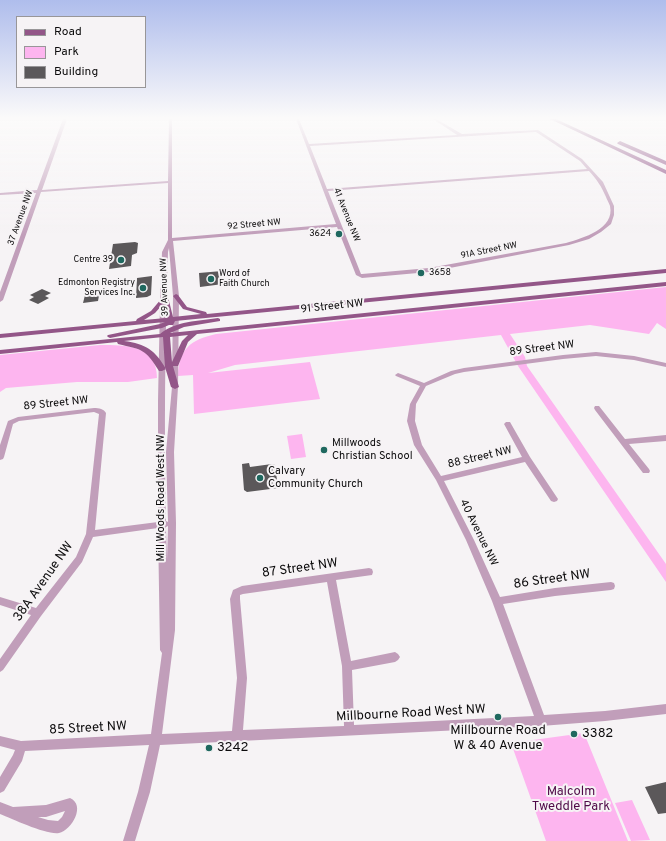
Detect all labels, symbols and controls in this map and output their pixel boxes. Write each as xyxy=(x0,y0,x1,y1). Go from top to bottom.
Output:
legend xyxy=(16,16,146,88)
text: Road xyxy=(54,24,82,40)
text: Park xyxy=(54,44,79,60)
text: Building xyxy=(54,64,98,80)
street label: 41 Avenue NW xyxy=(330,187,362,243)
street label: 37 Avenue NW xyxy=(6,189,36,247)
street label: 92 Street NW xyxy=(227,217,281,233)
place label: 3624 xyxy=(309,229,331,239)
marker: 3624 xyxy=(334,229,344,239)
street label: 91A Street NW xyxy=(460,240,518,262)
place label: Centre 39 xyxy=(73,255,113,265)
marker: Centre 39 xyxy=(116,255,126,265)
street label: 39 Avenue NW xyxy=(159,257,171,317)
marker: 3658 xyxy=(416,268,426,278)
place label: 3658 xyxy=(429,268,451,278)
place label: Word of Faith Church xyxy=(219,269,270,290)
marker: Word of Faith Church xyxy=(206,274,216,284)
place label: Edmonton Registry Services Inc. xyxy=(58,278,135,299)
marker: Edmonton Registry Services Inc. xyxy=(138,283,148,293)
street label: 91 Street NW xyxy=(300,297,364,317)
street label: 89 Street NW xyxy=(509,338,575,360)
street label: 89 Street NW xyxy=(23,394,89,414)
street label: Mill Woods Road West NW xyxy=(155,434,169,562)
place label: Millwoods Christian School xyxy=(332,437,413,463)
street label: 88 Street NW xyxy=(446,444,514,472)
marker: Millwoods Christian School xyxy=(319,445,329,455)
place label: Calvary Community Church xyxy=(268,465,363,491)
marker: Calvary Community Church xyxy=(255,473,265,483)
street label: 40 Avenue NW xyxy=(456,497,500,569)
street label: 38A Avenue NW xyxy=(11,539,77,625)
street label: 87 Street NW xyxy=(261,556,339,582)
street label: 86 Street NW xyxy=(512,567,592,593)
street label: Millbourne Road West NW xyxy=(336,702,486,726)
marker: Millbourne Road W & 40 Avenue xyxy=(493,712,503,722)
street label: 85 Street NW xyxy=(49,719,127,739)
place label: Millbourne Road W & 40 Avenue xyxy=(450,723,546,754)
place label: 3382 xyxy=(582,726,613,742)
marker: 3382 xyxy=(569,729,579,739)
place label: 3242 xyxy=(217,740,248,756)
marker: 3242 xyxy=(204,743,214,753)
park label: Malcolm Tweddle Park xyxy=(532,784,610,815)

